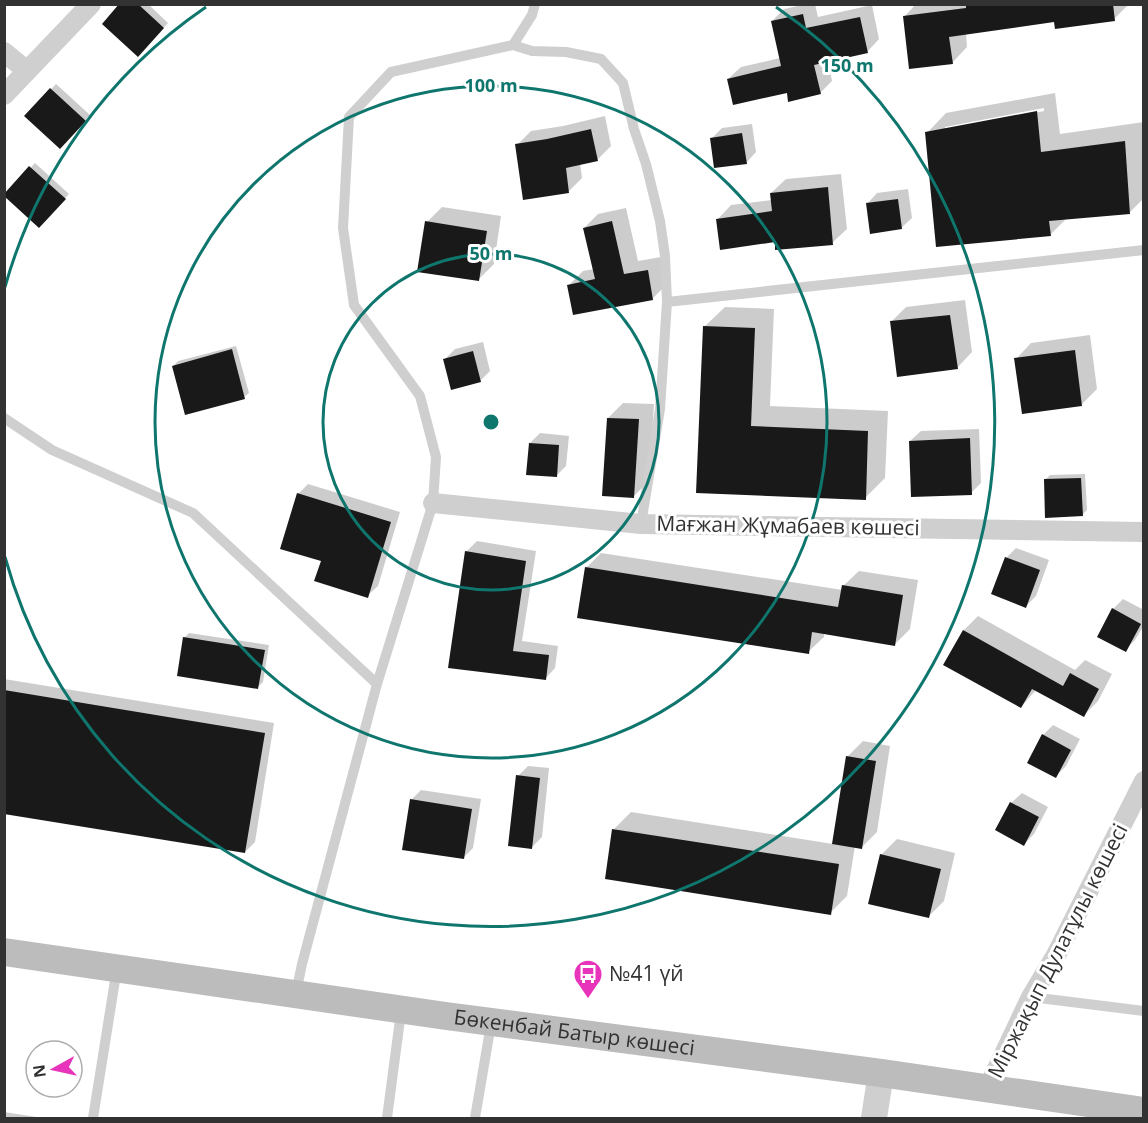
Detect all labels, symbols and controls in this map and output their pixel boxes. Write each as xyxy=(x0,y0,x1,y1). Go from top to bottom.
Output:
text: 150 m xyxy=(820,53,874,77)
text: 100 m xyxy=(464,73,518,97)
text: 50 m xyxy=(470,241,512,265)
centre of rings xyxy=(481,412,501,432)
street label: Мағжан Жұмабаев көшесі xyxy=(656,509,920,541)
street label: Міржақып Дулатұлы көшесі xyxy=(981,819,1134,1083)
bus stop icon: №41 үй xyxy=(572,958,604,1000)
place label: №41 үй xyxy=(609,959,684,987)
street label: Бөкенбай Батыр көшесі xyxy=(452,1002,697,1061)
north arrow xyxy=(24,1039,84,1099)
text: N xyxy=(27,1063,51,1079)

